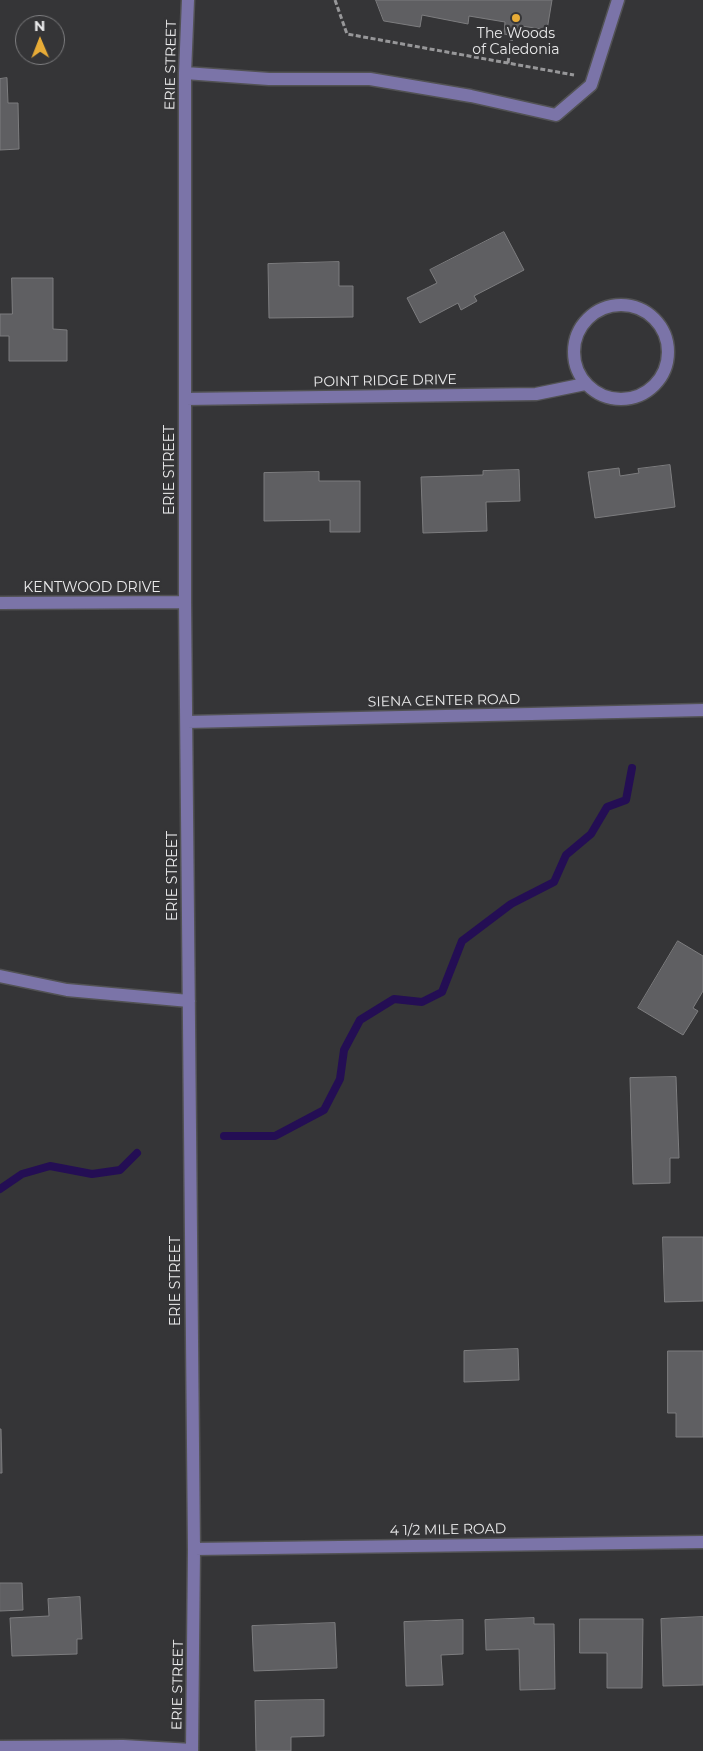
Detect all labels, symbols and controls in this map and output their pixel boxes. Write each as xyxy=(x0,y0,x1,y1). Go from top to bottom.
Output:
marker: The Woods of Caledonia xyxy=(510,12,522,24)
north arrow xyxy=(15,15,65,65)
text: N xyxy=(34,17,46,35)
street label: ERIE STREET xyxy=(162,20,180,110)
place label: The Woods of Caledonia xyxy=(472,26,560,58)
street label: POINT RIDGE DRIVE xyxy=(313,371,457,391)
street label: ERIE STREET xyxy=(162,425,178,515)
street label: KENTWOOD DRIVE xyxy=(23,580,161,596)
street label: SIENA CENTER ROAD xyxy=(368,691,520,711)
street label: ERIE STREET xyxy=(165,831,181,921)
street label: ERIE STREET xyxy=(168,1236,184,1326)
street label: 4 1/2 MILE ROAD xyxy=(390,1521,506,1539)
street label: ERIE STREET xyxy=(169,1640,187,1730)

